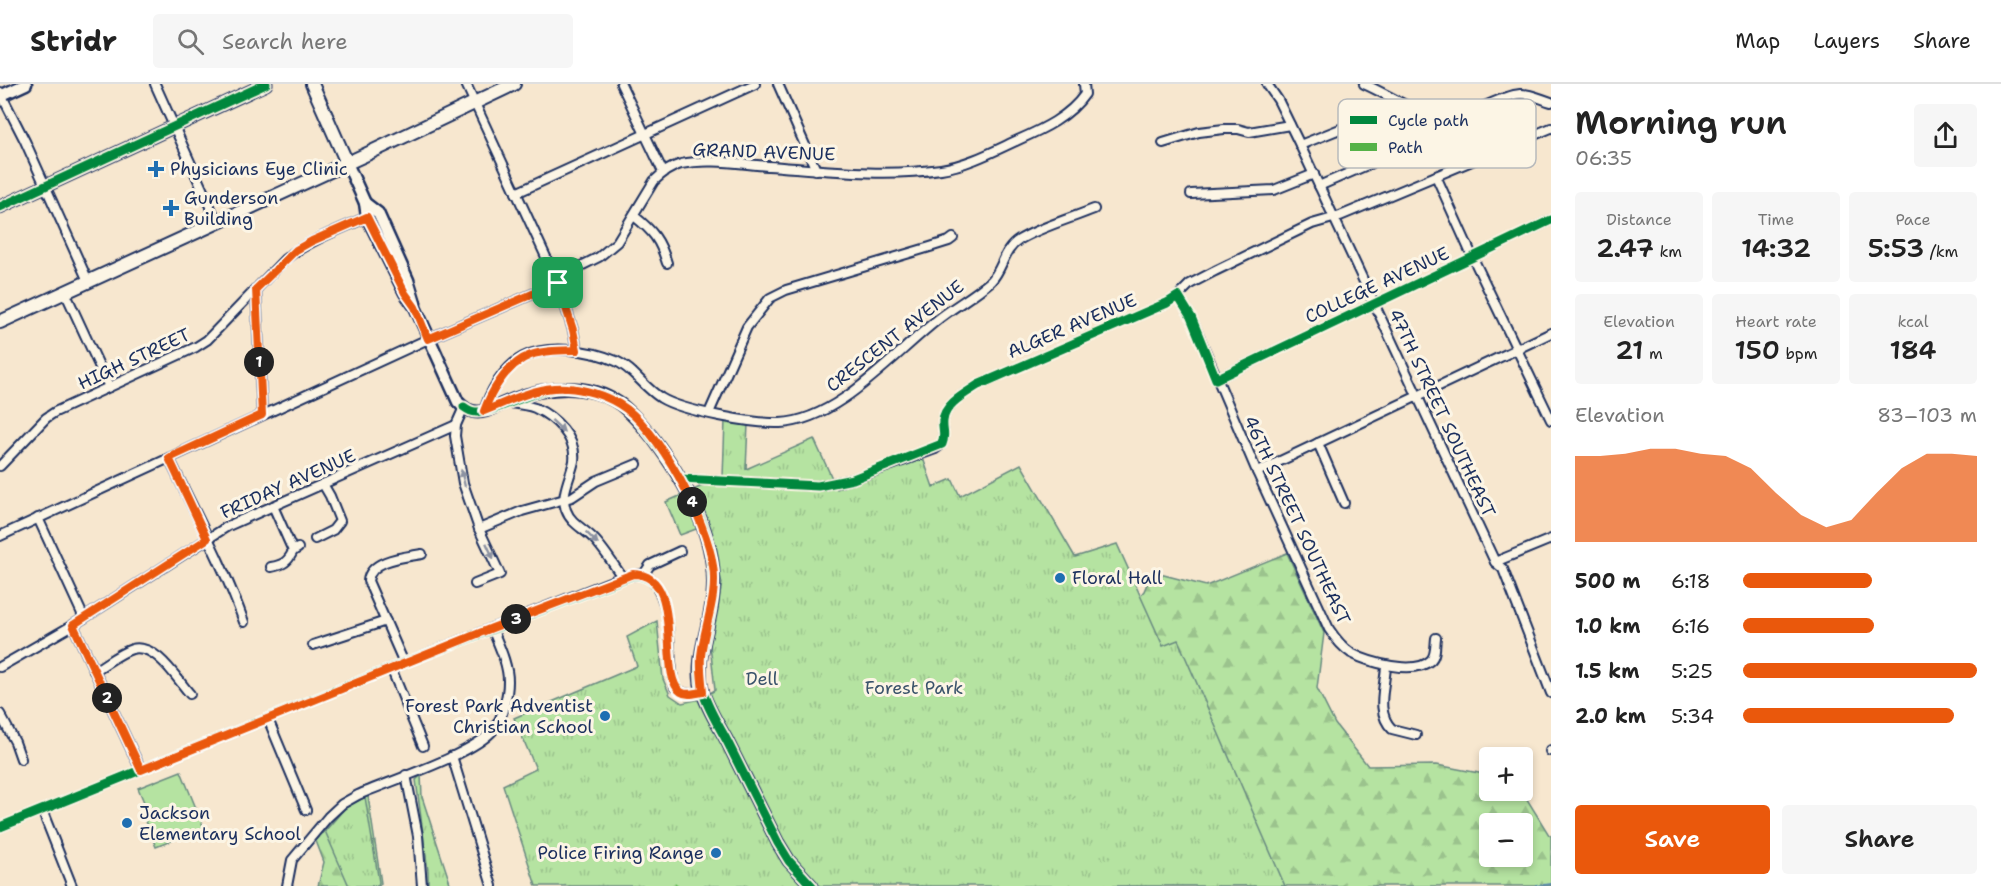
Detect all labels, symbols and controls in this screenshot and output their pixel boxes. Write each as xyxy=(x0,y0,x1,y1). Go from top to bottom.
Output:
search box xyxy=(153,14,573,68)
text: Stridr xyxy=(30,22,117,60)
icon: search xyxy=(174,25,207,58)
text: Search here xyxy=(222,27,348,56)
text: Map xyxy=(1735,27,1780,55)
text: Layers xyxy=(1813,27,1880,55)
text: Share xyxy=(1913,27,1971,55)
legend xyxy=(1338,99,1536,168)
text: Morning run xyxy=(1575,100,1787,145)
button: share xyxy=(1914,104,1977,167)
text: Cycle path xyxy=(1388,110,1469,131)
text: Path xyxy=(1388,137,1423,158)
street label: GRAND AVENUE xyxy=(692,138,836,166)
text: 06:35 xyxy=(1575,145,1632,171)
place label: Physicians Eye Clinic xyxy=(170,157,348,181)
marker: Physicians Eye Clinic xyxy=(147,160,165,178)
place label: Gunderson Building xyxy=(184,186,278,231)
marker: Gunderson Building xyxy=(162,199,180,217)
text: Distance xyxy=(1606,209,1672,230)
text: Time xyxy=(1758,209,1794,230)
text: Pace xyxy=(1895,209,1931,230)
text: 2.47 xyxy=(1596,230,1654,265)
text: 14:32 xyxy=(1741,230,1811,265)
text: 5:53 xyxy=(1868,230,1924,265)
street label: COLLEGE AVENUE xyxy=(1301,241,1453,329)
text: km xyxy=(1654,241,1682,262)
text: /km xyxy=(1924,241,1958,262)
pin xyxy=(532,257,583,308)
icon: arrive xyxy=(541,266,574,299)
street label: CRESCENT AVENUE xyxy=(821,275,969,397)
street label: ALGER AVENUE xyxy=(1004,288,1140,364)
street label: 47TH STREET SOUTHEAST xyxy=(1383,305,1501,521)
text: Elevation xyxy=(1603,311,1675,332)
text: Heart rate xyxy=(1735,311,1817,332)
text: kcal xyxy=(1897,311,1929,332)
street label: HIGH STREET xyxy=(74,322,194,396)
text: 21 xyxy=(1615,332,1644,367)
text: 150 xyxy=(1734,332,1780,367)
text: 184 xyxy=(1889,332,1937,367)
text: m xyxy=(1644,343,1663,364)
text: bpm xyxy=(1780,343,1818,364)
pin: 1 xyxy=(244,347,274,377)
text: 1 xyxy=(255,351,263,372)
text: Elevation xyxy=(1575,402,1665,428)
text: 83–103 m xyxy=(1877,402,1977,428)
street label: 46TH STREET SOUTHEAST xyxy=(1238,412,1356,628)
one-way arrow xyxy=(550,419,565,432)
street label: FRIDAY AVENUE xyxy=(217,443,359,525)
one-way arrow xyxy=(457,469,467,488)
pin: 4 xyxy=(677,487,707,517)
text: 4 xyxy=(686,491,698,512)
one-way arrow xyxy=(585,531,599,546)
one-way arrow xyxy=(486,543,495,560)
place label: Floral Hall xyxy=(1072,566,1163,590)
text: 500 m xyxy=(1575,568,1641,594)
text: 6:18 xyxy=(1671,568,1710,594)
marker: Floral Hall xyxy=(1053,571,1067,585)
pin: 3 xyxy=(501,604,531,634)
text: 3 xyxy=(510,608,522,629)
text: 1.0 km xyxy=(1575,613,1640,639)
text: 6:16 xyxy=(1671,613,1710,639)
text: 1.5 km xyxy=(1575,658,1639,684)
text: 5:25 xyxy=(1671,658,1713,684)
park label: Dell xyxy=(746,667,779,691)
park label: Forest Park xyxy=(865,676,963,700)
pin: 2 xyxy=(92,683,122,713)
text: 2 xyxy=(101,687,113,708)
place label: Forest Park Adventist Christian School xyxy=(405,694,594,739)
text: 2.0 km xyxy=(1575,703,1646,729)
text: 5:34 xyxy=(1671,703,1714,729)
marker: Forest Park Adventist Christian School xyxy=(598,709,612,723)
map controls xyxy=(1479,747,1533,867)
button: + xyxy=(1479,747,1533,801)
place label: Jackson Elementary School xyxy=(139,801,302,846)
button: Save xyxy=(1575,805,1770,874)
button: Share xyxy=(1782,805,1977,874)
button: − xyxy=(1479,813,1533,867)
marker: Jackson Elementary School xyxy=(120,816,134,830)
place label: Police Firing Range xyxy=(537,841,704,865)
marker: Police Firing Range xyxy=(709,846,723,860)

